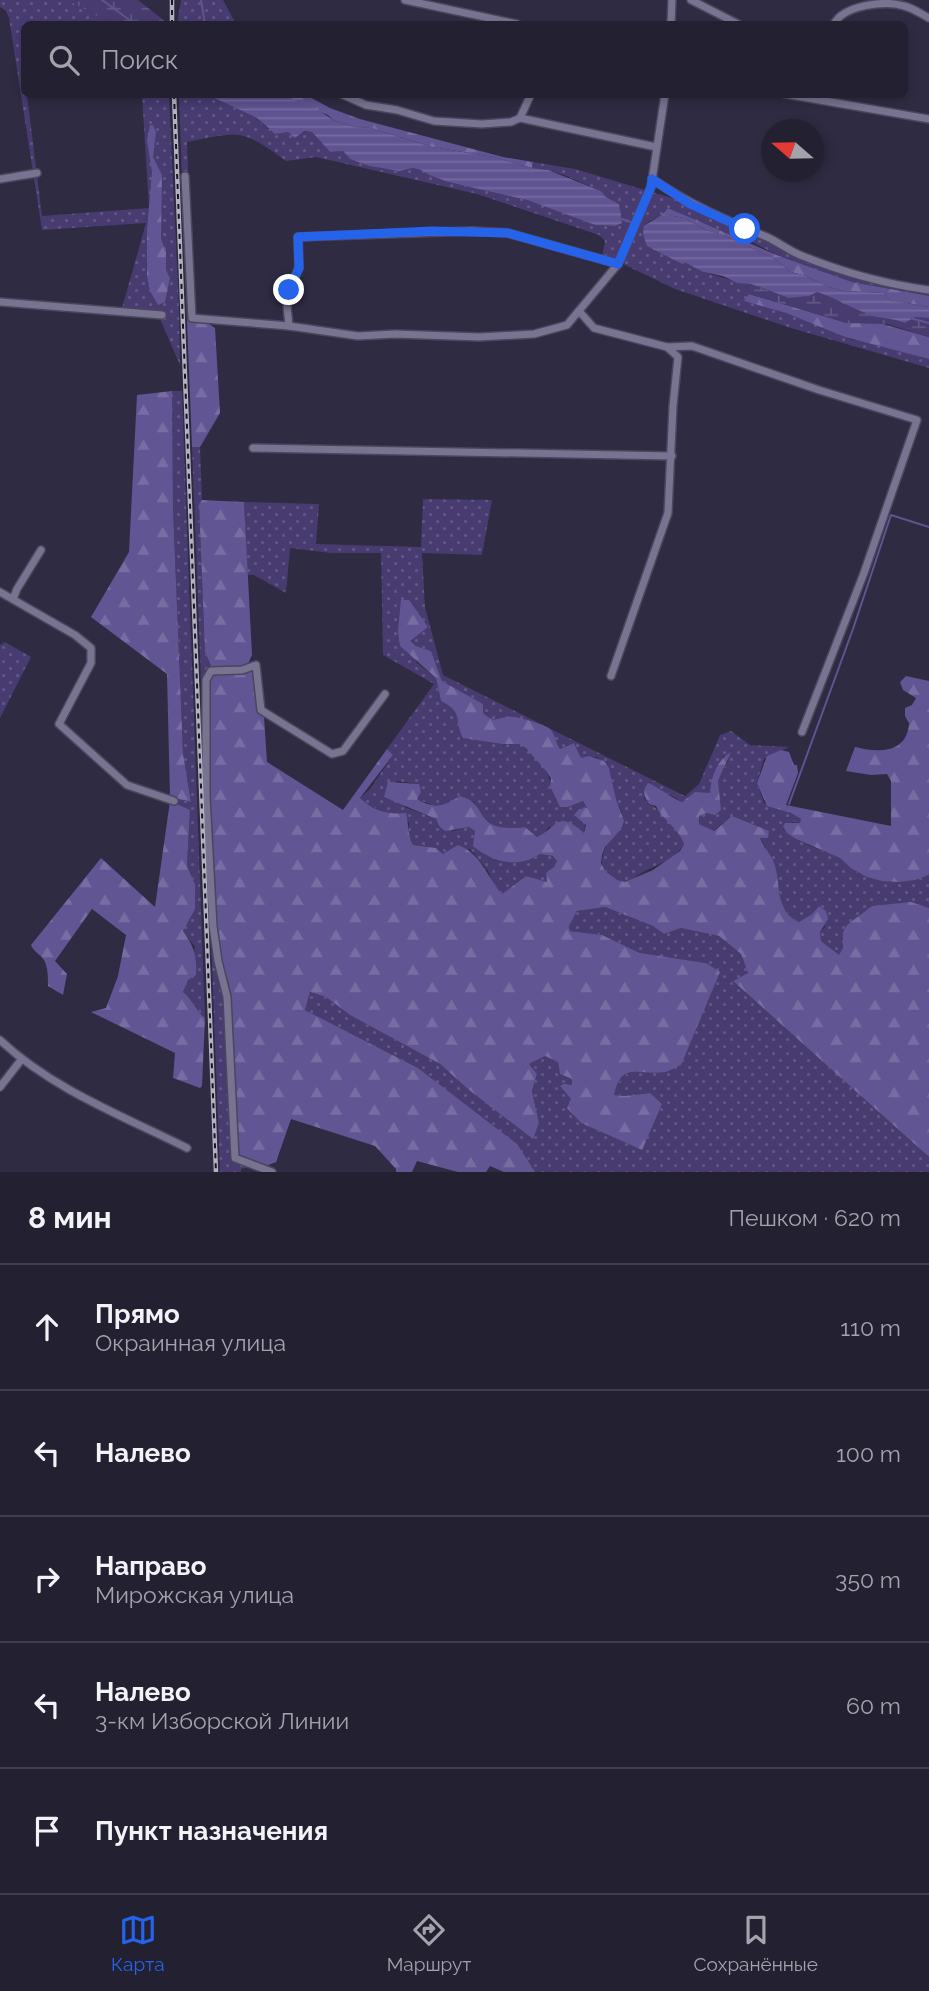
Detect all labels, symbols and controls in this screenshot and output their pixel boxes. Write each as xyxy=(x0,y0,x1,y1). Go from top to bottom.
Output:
search box xyxy=(21,21,908,98)
icon: search xyxy=(45,41,83,79)
text: Поиск xyxy=(101,45,178,75)
north arrow xyxy=(761,119,824,182)
route start xyxy=(729,213,760,244)
route end xyxy=(273,274,304,305)
text: 8 мин xyxy=(28,1200,112,1235)
text: Пешком · 620 m xyxy=(729,1204,901,1231)
text: Прямо xyxy=(95,1299,180,1329)
icon: ahead xyxy=(28,1308,66,1346)
text: 110 m xyxy=(840,1314,901,1341)
text: Окраинная улица xyxy=(95,1329,286,1356)
icon: left xyxy=(28,1434,66,1472)
text: Налево xyxy=(95,1438,191,1468)
text: 100 m xyxy=(836,1440,901,1467)
text: Направо xyxy=(95,1551,206,1581)
icon: right xyxy=(28,1560,66,1598)
text: 350 m xyxy=(835,1566,901,1593)
text: Мирожская улица xyxy=(95,1581,294,1608)
text: Налево xyxy=(95,1677,191,1707)
icon: left xyxy=(28,1686,66,1724)
text: 60 m xyxy=(846,1692,901,1719)
text: 3-км Изборской Линии xyxy=(95,1707,349,1734)
icon: arrive xyxy=(28,1812,66,1850)
text: Пункт назначения xyxy=(95,1816,328,1846)
tab: Карта xyxy=(111,1911,165,1975)
tab: Маршрут xyxy=(387,1911,471,1975)
tab: Сохранённые xyxy=(693,1911,818,1975)

